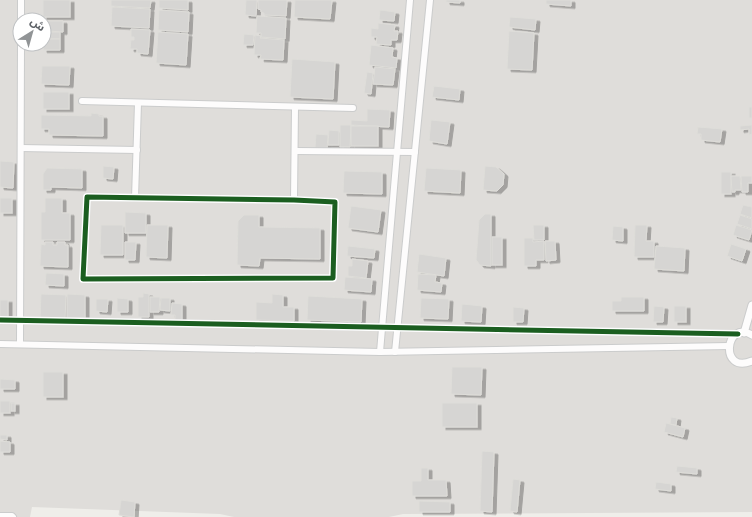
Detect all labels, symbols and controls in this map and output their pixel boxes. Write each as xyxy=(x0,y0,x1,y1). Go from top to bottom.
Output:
north arrow xyxy=(12,12,52,52)
text: ش xyxy=(28,15,48,34)

